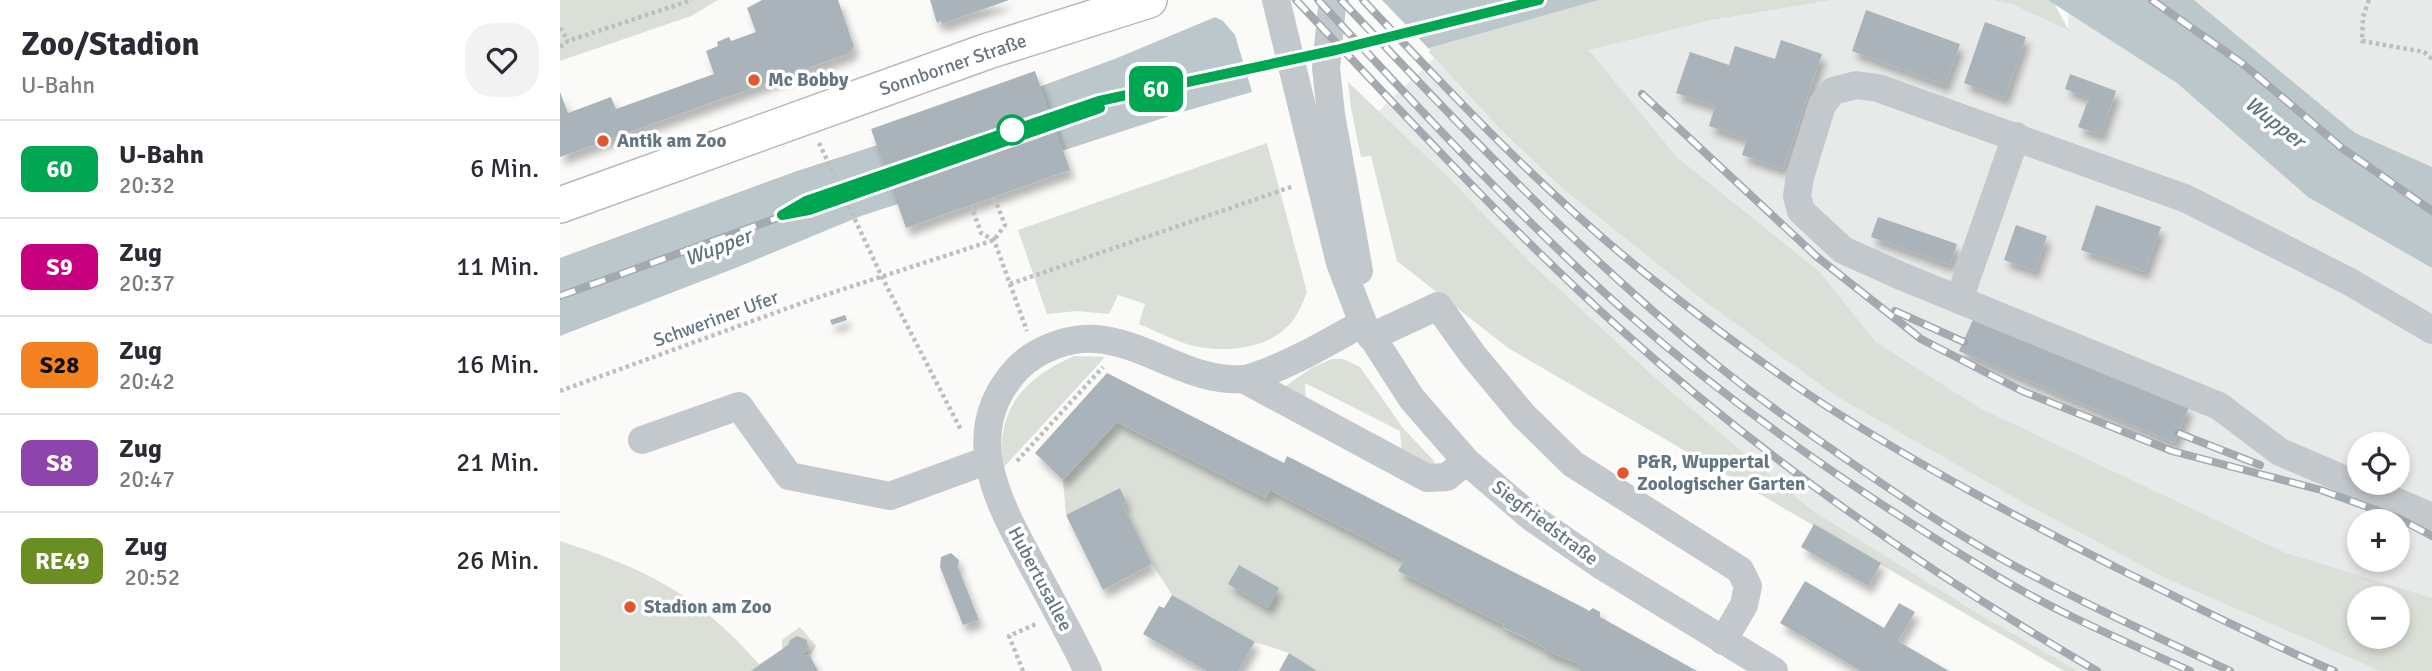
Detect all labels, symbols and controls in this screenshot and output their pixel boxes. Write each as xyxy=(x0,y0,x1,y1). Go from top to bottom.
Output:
button: heart xyxy=(465,23,539,97)
text: Zoo/Stadion xyxy=(21,24,199,65)
street label: Sonnborner Straße xyxy=(876,29,1030,101)
line badge: 60 xyxy=(1124,66,1188,112)
place label: Mc Bobby xyxy=(768,68,849,92)
text: U-Bahn xyxy=(21,71,95,100)
marker: Mc Bobby xyxy=(746,72,762,88)
text: 60 xyxy=(1143,74,1169,104)
water label: Wupper xyxy=(2240,90,2313,156)
unlabelled marker xyxy=(997,115,1027,145)
place label: Antik am Zoo xyxy=(617,129,726,153)
marker: Antik am Zoo xyxy=(595,133,611,149)
text: U-Bahn xyxy=(119,139,204,171)
text: 6 Min. xyxy=(470,153,539,185)
text: 60 xyxy=(47,154,72,184)
text: 20:32 xyxy=(119,171,175,200)
water label: Wupper xyxy=(681,221,758,272)
text: Zug xyxy=(119,237,162,269)
text: 11 Min. xyxy=(456,251,539,283)
text: S9 xyxy=(46,252,73,282)
text: 20:37 xyxy=(119,269,175,298)
street label: Schweriner Ufer xyxy=(650,285,782,353)
text: Zug xyxy=(119,335,162,367)
text: 16 Min. xyxy=(456,349,539,381)
text: S28 xyxy=(40,350,79,380)
text: 20:42 xyxy=(119,367,175,396)
map controls xyxy=(2347,432,2410,649)
button: locate xyxy=(2347,432,2410,495)
text: Zug xyxy=(119,433,162,465)
text: 21 Min. xyxy=(456,447,539,479)
text: S8 xyxy=(46,448,73,478)
place label: P&R, Wuppertal Zoologischer Garten xyxy=(1637,450,1805,496)
text: 20:47 xyxy=(119,465,175,494)
marker: P&R, Wuppertal Zoologischer Garten xyxy=(1615,465,1631,481)
street label: Siegfriedstraße xyxy=(1487,475,1603,571)
button: + xyxy=(2347,509,2410,572)
street label: Hubertusallee xyxy=(1002,523,1078,635)
text: Zug xyxy=(124,531,167,563)
text: 26 Min. xyxy=(456,545,539,577)
text: RE49 xyxy=(35,546,89,576)
text: 20:52 xyxy=(124,563,180,592)
button: − xyxy=(2347,586,2410,649)
place label: Stadion am Zoo xyxy=(644,595,772,619)
marker: Stadion am Zoo xyxy=(622,599,638,615)

